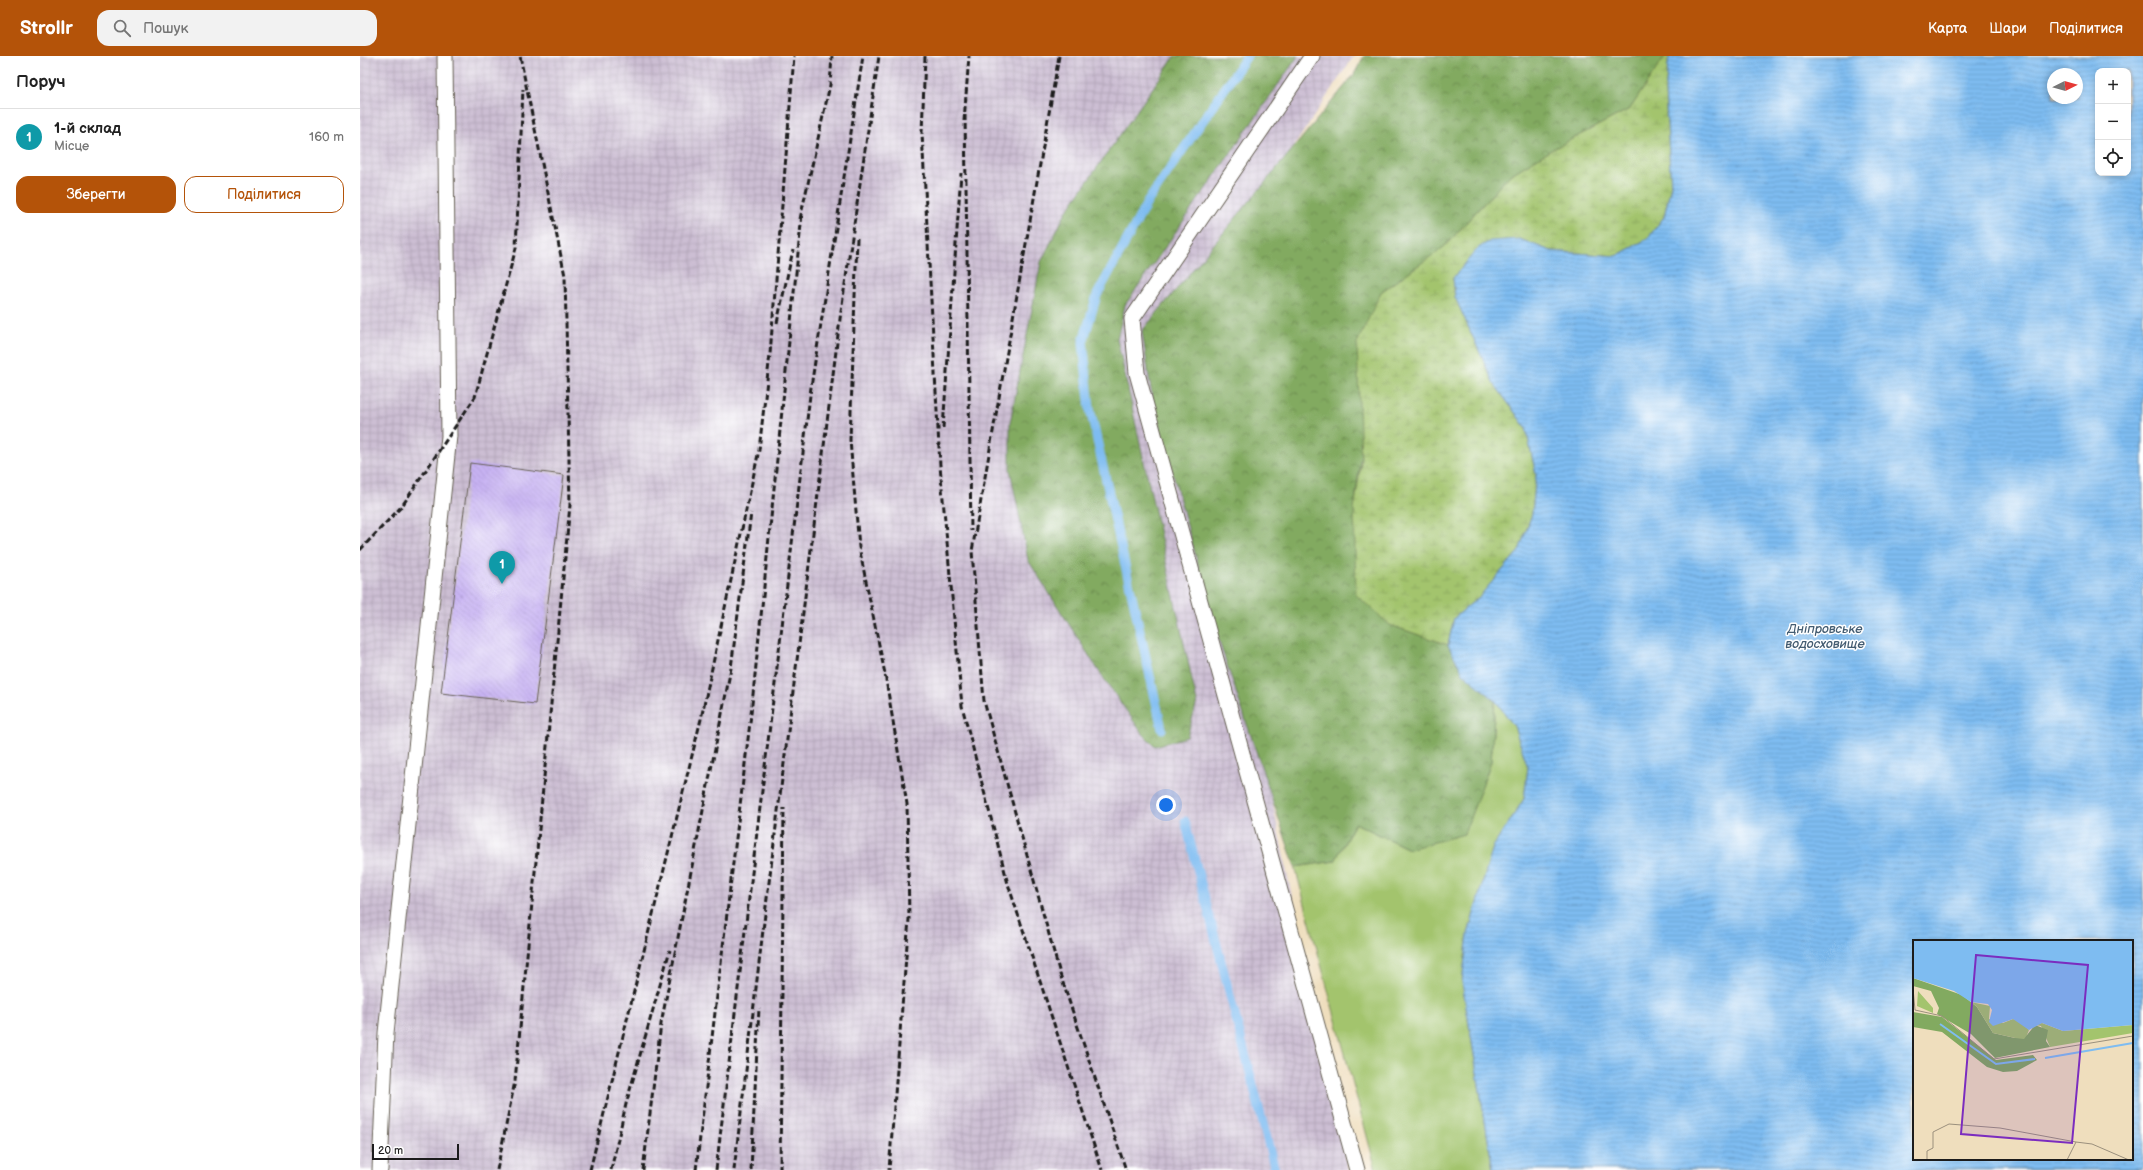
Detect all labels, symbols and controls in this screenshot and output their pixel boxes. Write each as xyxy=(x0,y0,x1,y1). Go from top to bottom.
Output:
search box xyxy=(97,10,377,46)
text: Strollr xyxy=(20,17,73,40)
icon: search xyxy=(111,17,133,39)
text: Пошук xyxy=(143,19,189,38)
text: Карта xyxy=(1928,20,1967,37)
text: Шари xyxy=(1989,20,2027,37)
text: Поділитися xyxy=(2049,20,2123,37)
north arrow xyxy=(2047,68,2083,104)
map controls xyxy=(2095,68,2131,176)
button: + xyxy=(2095,68,2131,104)
text: Поруч xyxy=(16,72,66,92)
button: − xyxy=(2095,104,2131,140)
text: 1-й склад xyxy=(54,119,121,138)
text: 1 xyxy=(26,129,32,145)
text: 160 m xyxy=(309,129,344,145)
text: Місце xyxy=(54,138,89,154)
button: locate xyxy=(2095,140,2131,176)
button: Зберегти xyxy=(16,176,176,213)
button: Поділитися xyxy=(184,176,344,213)
pin: 1 xyxy=(489,551,515,584)
water label: Дніпровське водосховище xyxy=(1785,621,1865,652)
your location xyxy=(1156,795,1176,815)
inset map xyxy=(1913,940,2133,1160)
scale bar xyxy=(372,1142,459,1161)
text: 20 m xyxy=(378,1144,403,1157)

